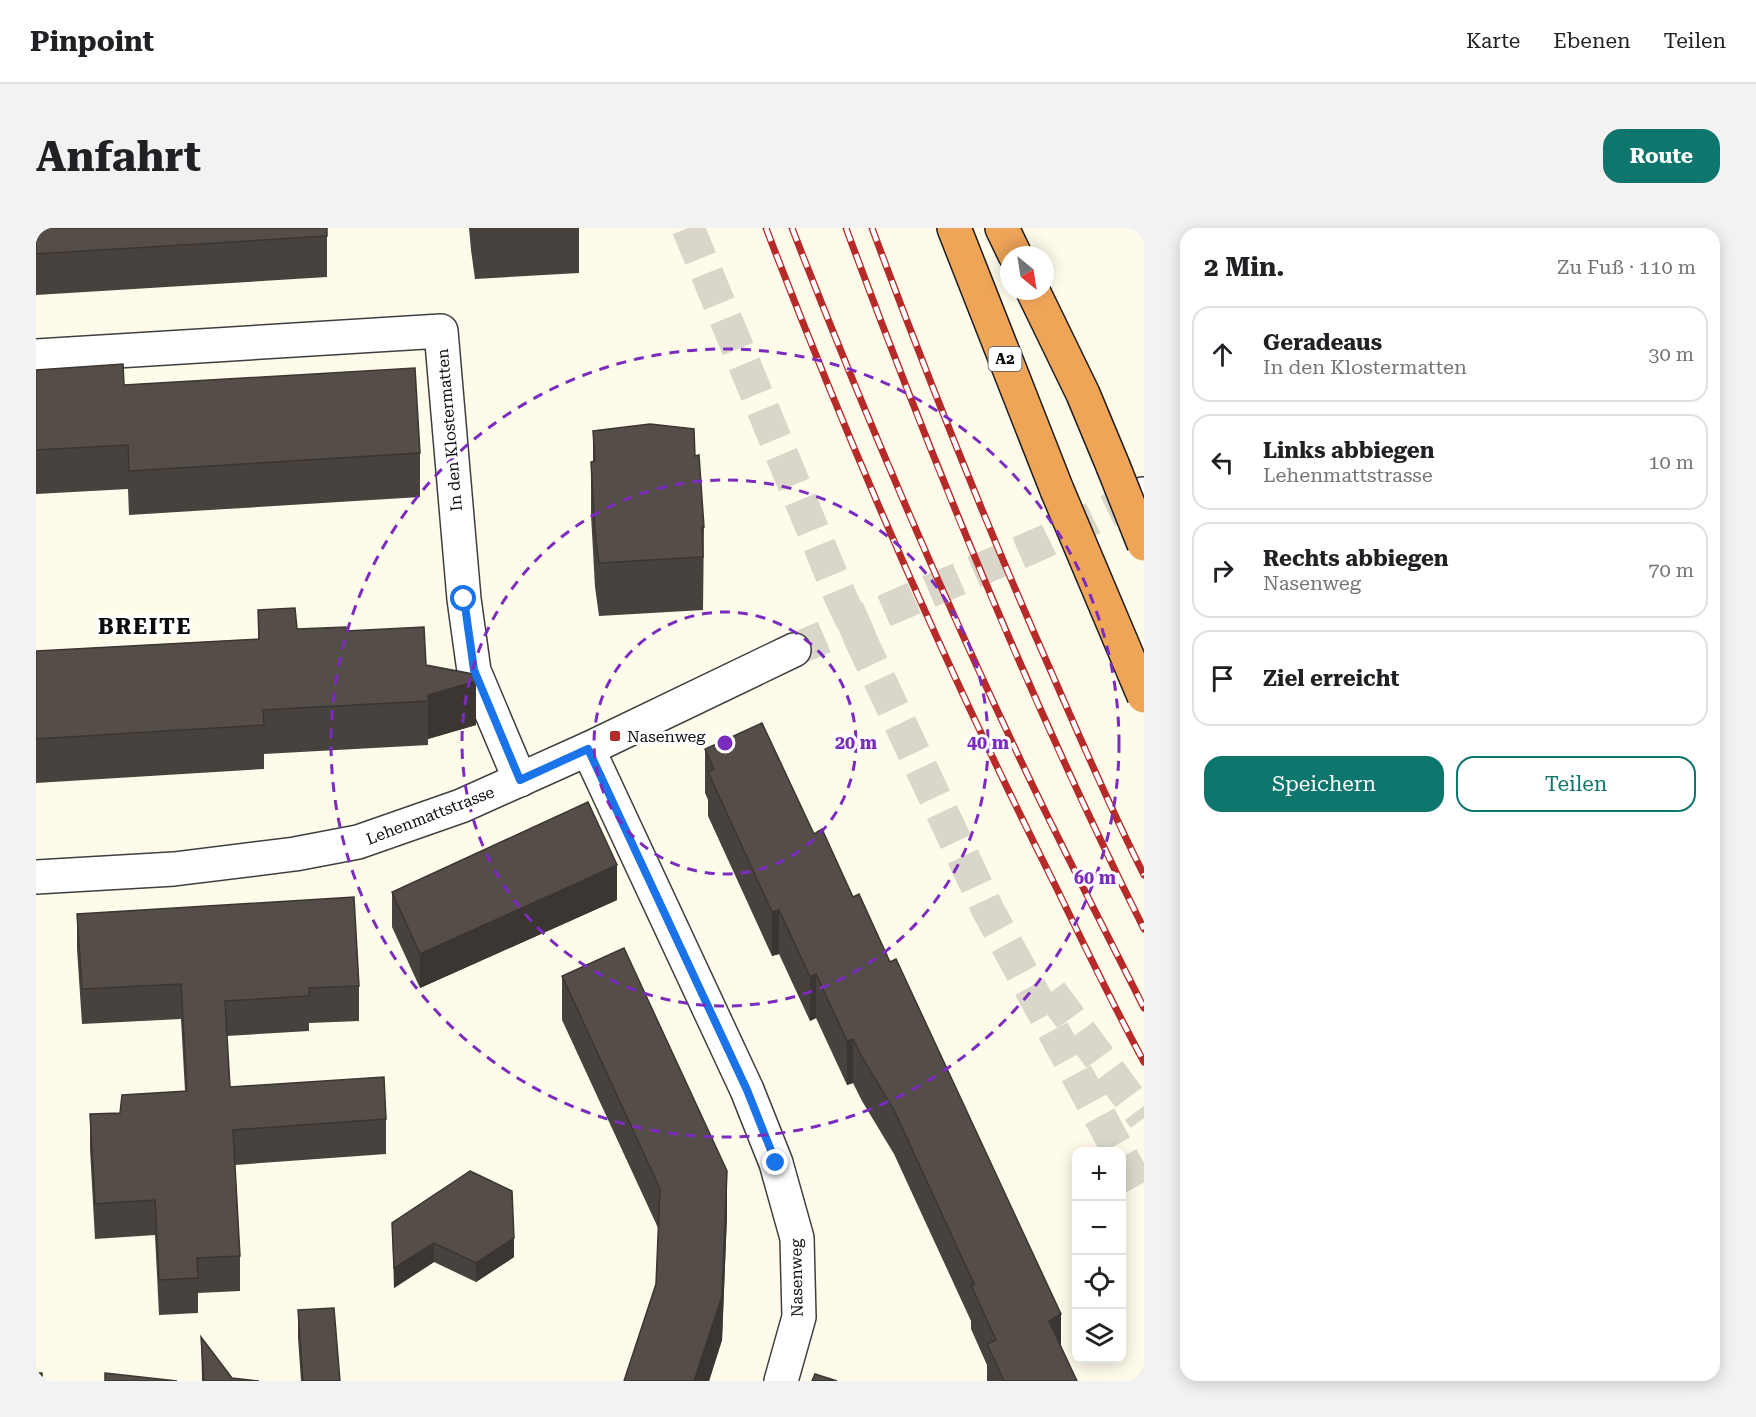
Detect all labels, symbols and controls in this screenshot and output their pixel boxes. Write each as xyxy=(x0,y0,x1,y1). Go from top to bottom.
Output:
text: Pinpoint xyxy=(30,25,154,58)
text: Karte xyxy=(1466,29,1520,53)
text: Ebenen xyxy=(1553,29,1631,53)
text: Teilen xyxy=(1664,29,1726,53)
button: Route xyxy=(1603,129,1720,183)
text: Anfahrt xyxy=(36,132,201,181)
north arrow xyxy=(1000,246,1054,300)
text: 2 Min. xyxy=(1204,252,1285,282)
text: Zu Fuß · 110 m xyxy=(1557,255,1696,279)
text: Geradeaus xyxy=(1263,330,1382,355)
icon: ahead xyxy=(1206,338,1239,371)
text: 30 m xyxy=(1648,342,1694,366)
road number: A2 xyxy=(988,347,1022,371)
street label: In den Klostermatten xyxy=(433,348,466,512)
text: In den Klostermatten xyxy=(1263,355,1467,379)
text: Links abbiegen xyxy=(1263,438,1434,463)
icon: left xyxy=(1206,446,1239,479)
text: 10 m xyxy=(1648,450,1694,474)
text: Lehenmattstrasse xyxy=(1263,463,1433,487)
text: Rechts abbiegen xyxy=(1263,546,1449,571)
icon: right xyxy=(1206,554,1239,587)
text: 70 m xyxy=(1648,558,1694,582)
text: Nasenweg xyxy=(1263,571,1361,595)
route start xyxy=(450,585,476,611)
district label: BREITE xyxy=(98,614,192,639)
icon: arrive xyxy=(1206,662,1239,695)
text: Ziel erreicht xyxy=(1263,666,1399,691)
place label: Nasenweg xyxy=(627,727,706,746)
marker: Nasenweg xyxy=(608,729,622,743)
text: 20 m xyxy=(835,732,878,753)
text: 40 m xyxy=(967,732,1010,753)
centre of rings xyxy=(715,733,735,753)
button: Speichern xyxy=(1204,756,1444,812)
button: Teilen xyxy=(1456,756,1696,812)
street label: Lehenmattstrasse xyxy=(363,782,497,849)
text: 60 m xyxy=(1074,867,1117,888)
map controls xyxy=(1072,1147,1126,1363)
button: + xyxy=(1072,1147,1126,1201)
route end xyxy=(762,1149,788,1175)
button: − xyxy=(1072,1201,1126,1255)
street label: Nasenweg xyxy=(786,1238,807,1317)
button: locate xyxy=(1072,1255,1126,1309)
button: layers xyxy=(1072,1309,1126,1363)

